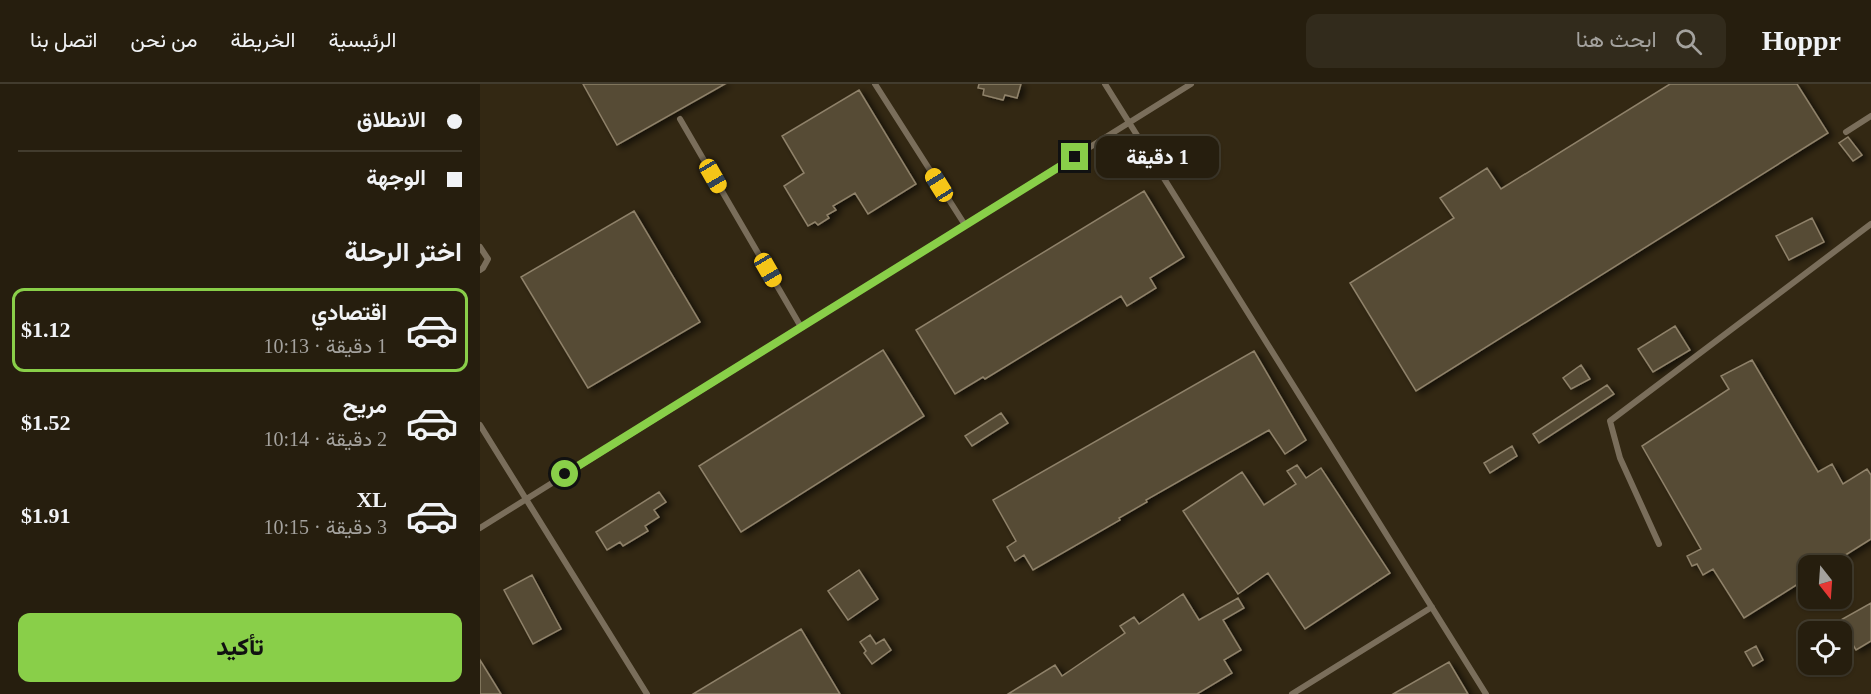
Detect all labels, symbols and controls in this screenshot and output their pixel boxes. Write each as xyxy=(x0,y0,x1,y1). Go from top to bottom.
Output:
search box xyxy=(1306,14,1726,68)
icon: search xyxy=(1672,25,1705,58)
text: Hoppr xyxy=(1762,25,1841,56)
text: ابحث هنا xyxy=(1576,27,1657,52)
text: اتصل بنا xyxy=(30,28,97,52)
text: من نحن xyxy=(130,28,198,52)
text: الخريطة xyxy=(231,28,295,52)
text: الرئيسية xyxy=(328,28,396,52)
text: الانطلاق xyxy=(357,107,426,132)
callout: 1 دقيقة xyxy=(1096,136,1219,178)
route end xyxy=(1061,143,1088,170)
text: 1 دقيقة xyxy=(1126,146,1189,168)
car xyxy=(696,156,730,196)
text: الوجهة xyxy=(366,165,426,190)
car xyxy=(922,165,956,205)
text: اختر الرحلة xyxy=(345,237,462,267)
car xyxy=(751,250,785,290)
text: اقتصادي xyxy=(311,300,387,325)
icon: car xyxy=(405,303,459,357)
text: $1.12 xyxy=(21,317,71,342)
text: 1 دقيقة · 10:13 xyxy=(263,335,387,357)
text: مريح xyxy=(343,393,387,418)
icon: car xyxy=(405,396,459,450)
text: $1.52 xyxy=(21,410,71,435)
text: 2 دقيقة · 10:14 xyxy=(263,428,387,450)
route start xyxy=(551,460,578,487)
text: XL xyxy=(356,487,387,512)
icon: car xyxy=(405,489,459,543)
text: $1.91 xyxy=(21,503,71,528)
text: 3 دقيقة · 10:15 xyxy=(263,516,387,538)
north arrow xyxy=(1798,555,1852,609)
map controls xyxy=(1798,555,1852,675)
button: تأكيد xyxy=(18,613,462,682)
button: locate xyxy=(1798,621,1852,675)

